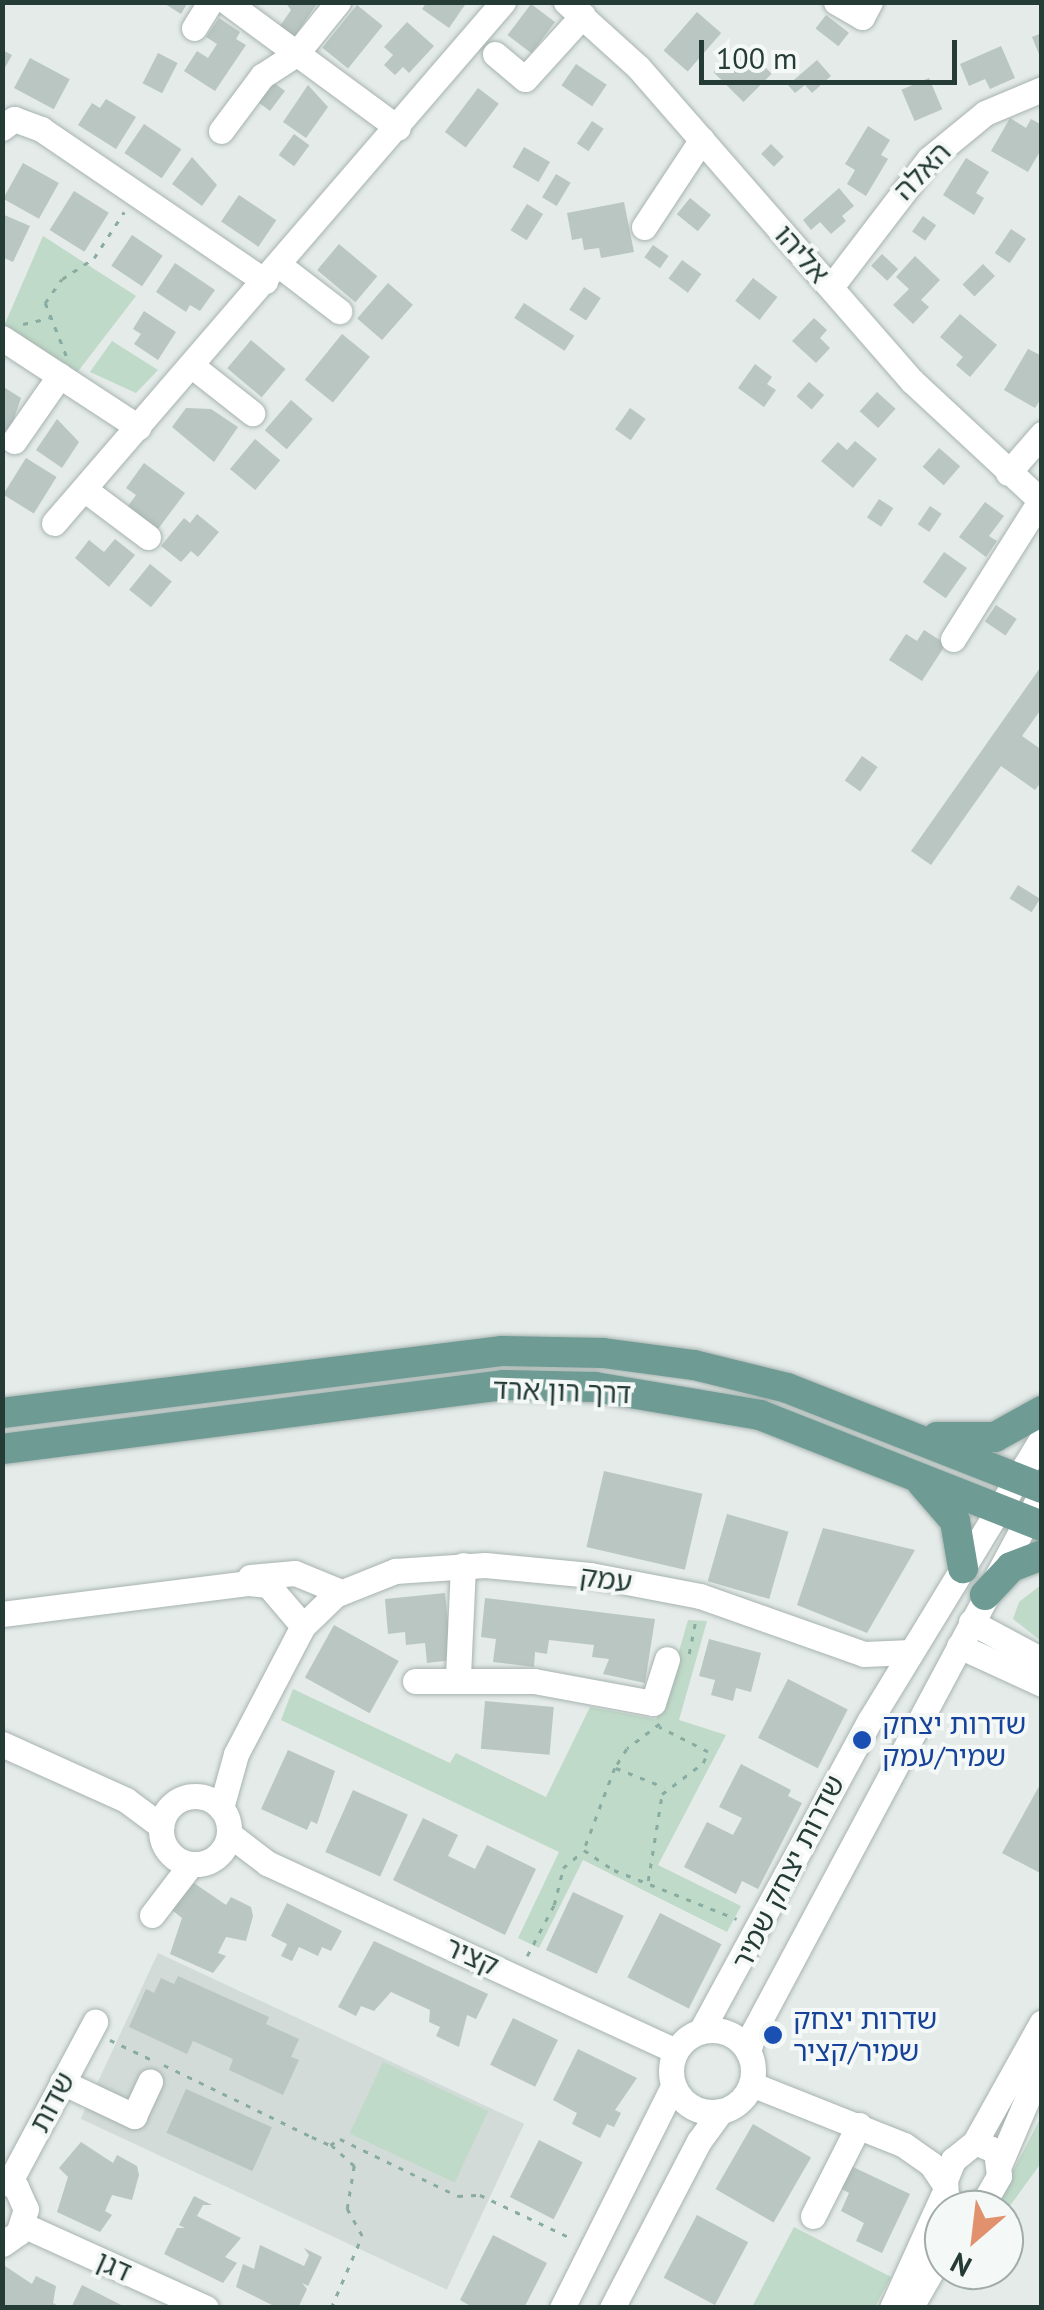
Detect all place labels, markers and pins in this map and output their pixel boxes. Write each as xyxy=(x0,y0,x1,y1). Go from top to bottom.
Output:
place label: שדרות יצחק שמיר/עמק xyxy=(882,1707,1026,1773)
marker: שדרות יצחק שמיר/עמק xyxy=(851,1729,873,1751)
place label: שדרות יצחק שמיר/קציר xyxy=(793,2002,937,2068)
marker: שדרות יצחק שמיר/קציר xyxy=(762,2024,784,2046)

